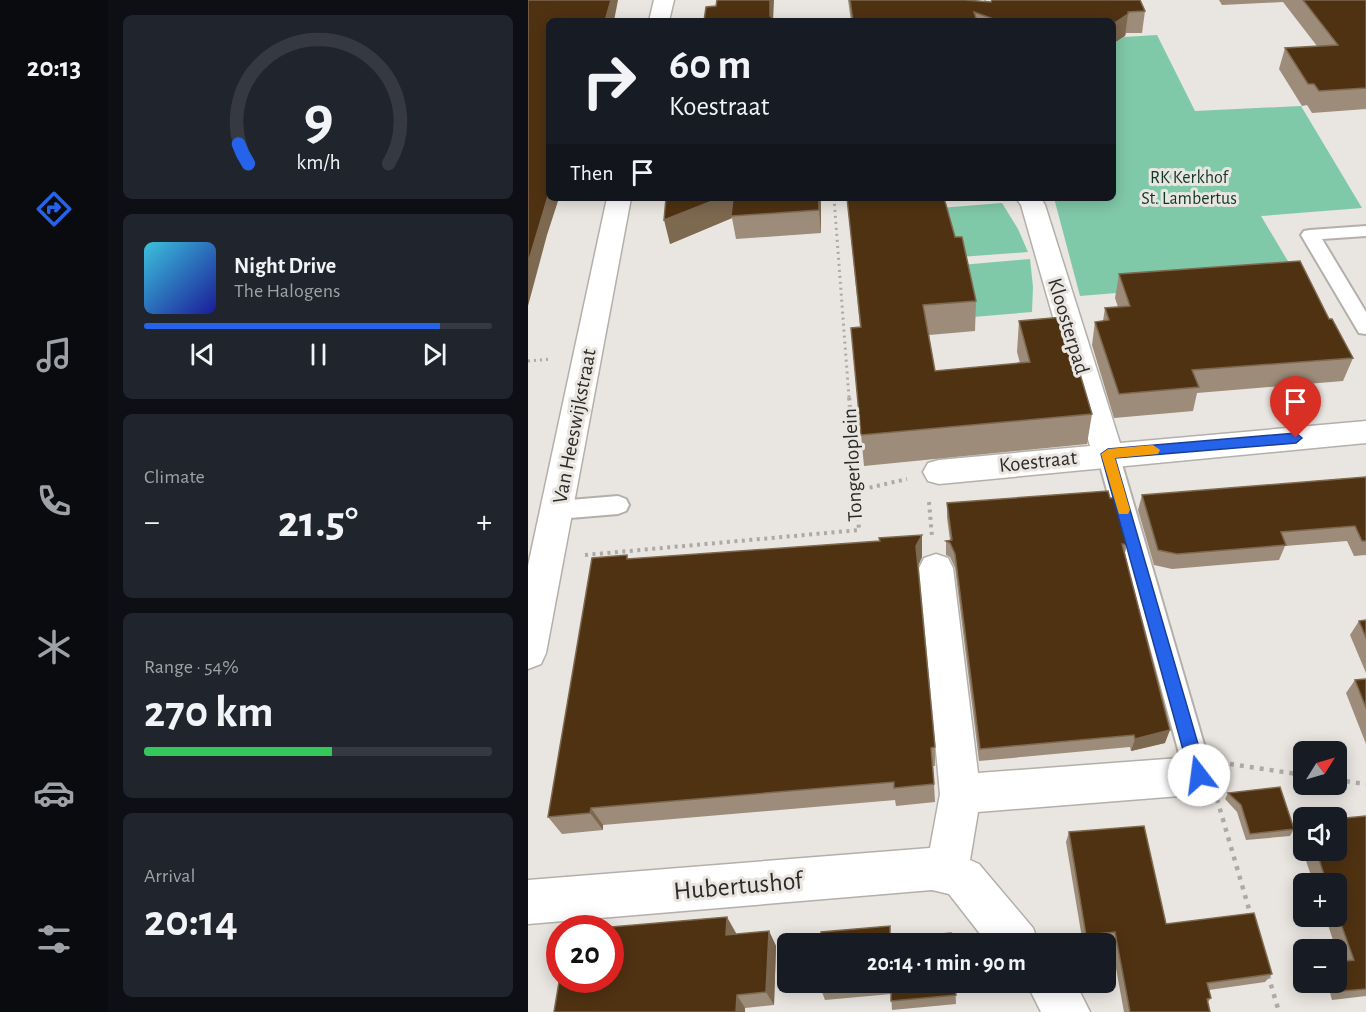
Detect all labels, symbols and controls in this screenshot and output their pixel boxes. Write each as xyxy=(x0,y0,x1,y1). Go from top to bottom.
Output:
icon: right xyxy=(570,42,648,120)
text: 60 m xyxy=(669,44,751,86)
text: 20:13 xyxy=(27,54,81,81)
text: 9 xyxy=(303,88,333,150)
text: Koestraat xyxy=(669,93,769,120)
text: km/h xyxy=(296,153,340,174)
icon: arrive xyxy=(626,156,659,189)
text: Then xyxy=(570,162,614,184)
park label: RK Kerkhof St. Lambertus xyxy=(1141,169,1237,208)
icon: directions xyxy=(33,188,75,230)
text: Night Drive xyxy=(234,255,336,277)
street label: Kloosterpad xyxy=(1044,276,1093,377)
text: The Halogens xyxy=(234,281,340,301)
icon: music xyxy=(33,334,75,376)
icon: previous xyxy=(186,338,219,371)
icon: pause xyxy=(302,338,335,371)
icon: next xyxy=(418,338,451,371)
street label: Van Heeswijkstraat xyxy=(549,347,600,505)
pin xyxy=(1270,376,1321,438)
icon: arrive xyxy=(1279,385,1312,418)
street label: Tongerloplein xyxy=(839,408,866,522)
street label: Koestraat xyxy=(998,447,1078,476)
text: Climate xyxy=(144,467,205,487)
icon: phone xyxy=(33,480,75,522)
text: 21.5° xyxy=(278,500,358,545)
text: − xyxy=(144,506,160,539)
text: + xyxy=(476,506,492,539)
icon: climate xyxy=(33,626,75,668)
text: Range · 54% xyxy=(144,657,239,677)
text: 270 km xyxy=(144,690,273,735)
north arrow xyxy=(1293,741,1347,795)
map controls xyxy=(1293,741,1347,993)
position arrow xyxy=(1167,743,1231,807)
icon: car xyxy=(33,772,75,814)
button: sound xyxy=(1293,807,1347,861)
text: Arrival xyxy=(144,866,195,886)
street label: Hubertushof xyxy=(673,867,806,905)
button: + xyxy=(1293,873,1347,927)
text: 20:14 xyxy=(144,899,238,944)
speed limit sign: 20 xyxy=(546,915,624,993)
icon: filters xyxy=(33,918,75,960)
button: − xyxy=(1293,939,1347,993)
text: 20:14 · 1 min · 90 m xyxy=(867,952,1026,974)

